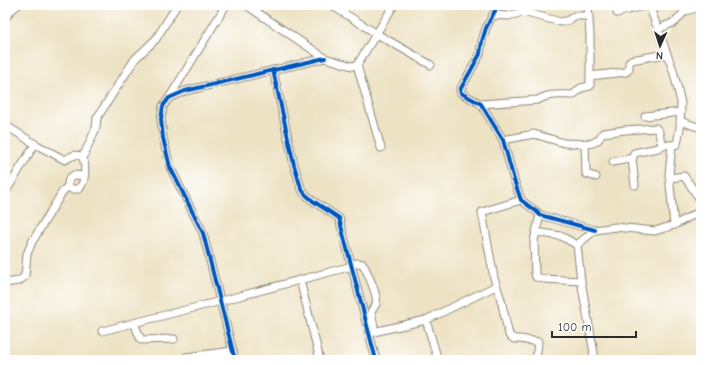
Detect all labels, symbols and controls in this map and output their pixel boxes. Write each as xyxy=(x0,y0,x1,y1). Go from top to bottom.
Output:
north arrow xyxy=(640,26,680,66)
text: N xyxy=(656,49,663,62)
scale bar xyxy=(552,313,636,339)
text: 100 m xyxy=(558,320,591,334)

